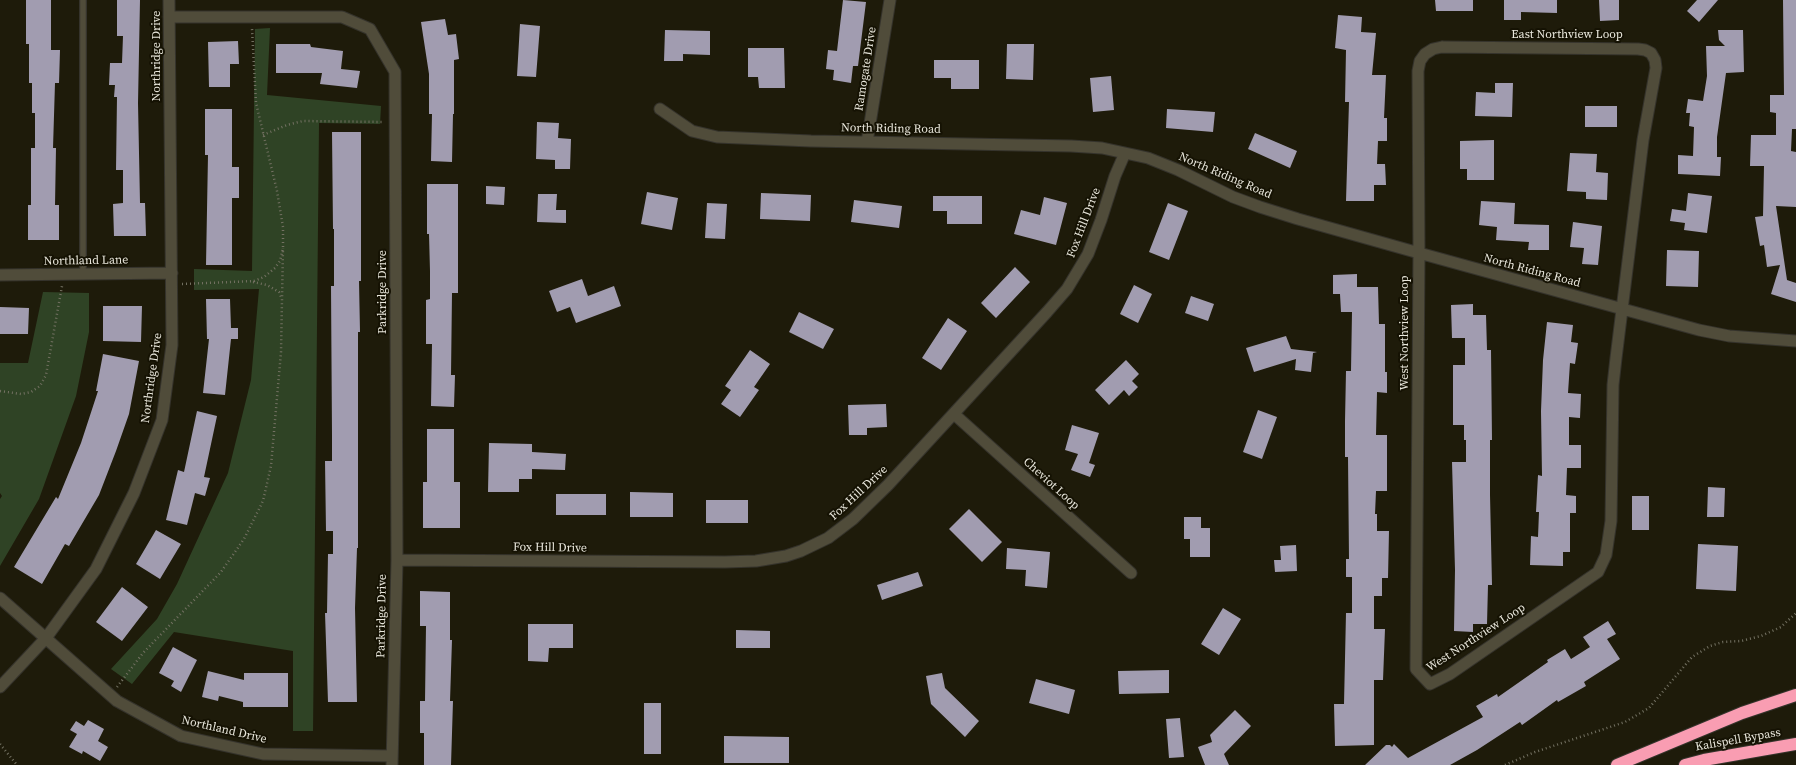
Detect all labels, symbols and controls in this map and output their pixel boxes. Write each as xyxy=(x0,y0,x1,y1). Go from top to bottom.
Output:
street label: Northridge Drive xyxy=(150,11,164,101)
street label: Ramogate Drive xyxy=(852,26,880,112)
street label: East Northview Loop xyxy=(1511,28,1623,42)
street label: North Riding Road xyxy=(841,121,941,137)
street label: North Riding Road xyxy=(1176,150,1274,202)
street label: Fox Hill Drive xyxy=(1064,186,1104,260)
street label: Parkridge Drive xyxy=(376,250,390,334)
street label: North Riding Road xyxy=(1482,251,1582,291)
street label: Northland Lane xyxy=(44,253,128,269)
street label: West Northview Loop xyxy=(1398,276,1412,390)
street label: Northridge Drive xyxy=(139,332,165,424)
street label: Cheviot Loop xyxy=(1020,455,1082,513)
street label: Fox Hill Drive xyxy=(827,463,891,523)
street label: Fox Hill Drive xyxy=(513,540,587,556)
street label: Parkridge Drive xyxy=(374,574,390,658)
street label: West Northview Loop xyxy=(1424,601,1528,675)
street label: Northland Drive xyxy=(180,713,268,747)
street label: Kalispell Bypass xyxy=(1694,725,1782,755)

